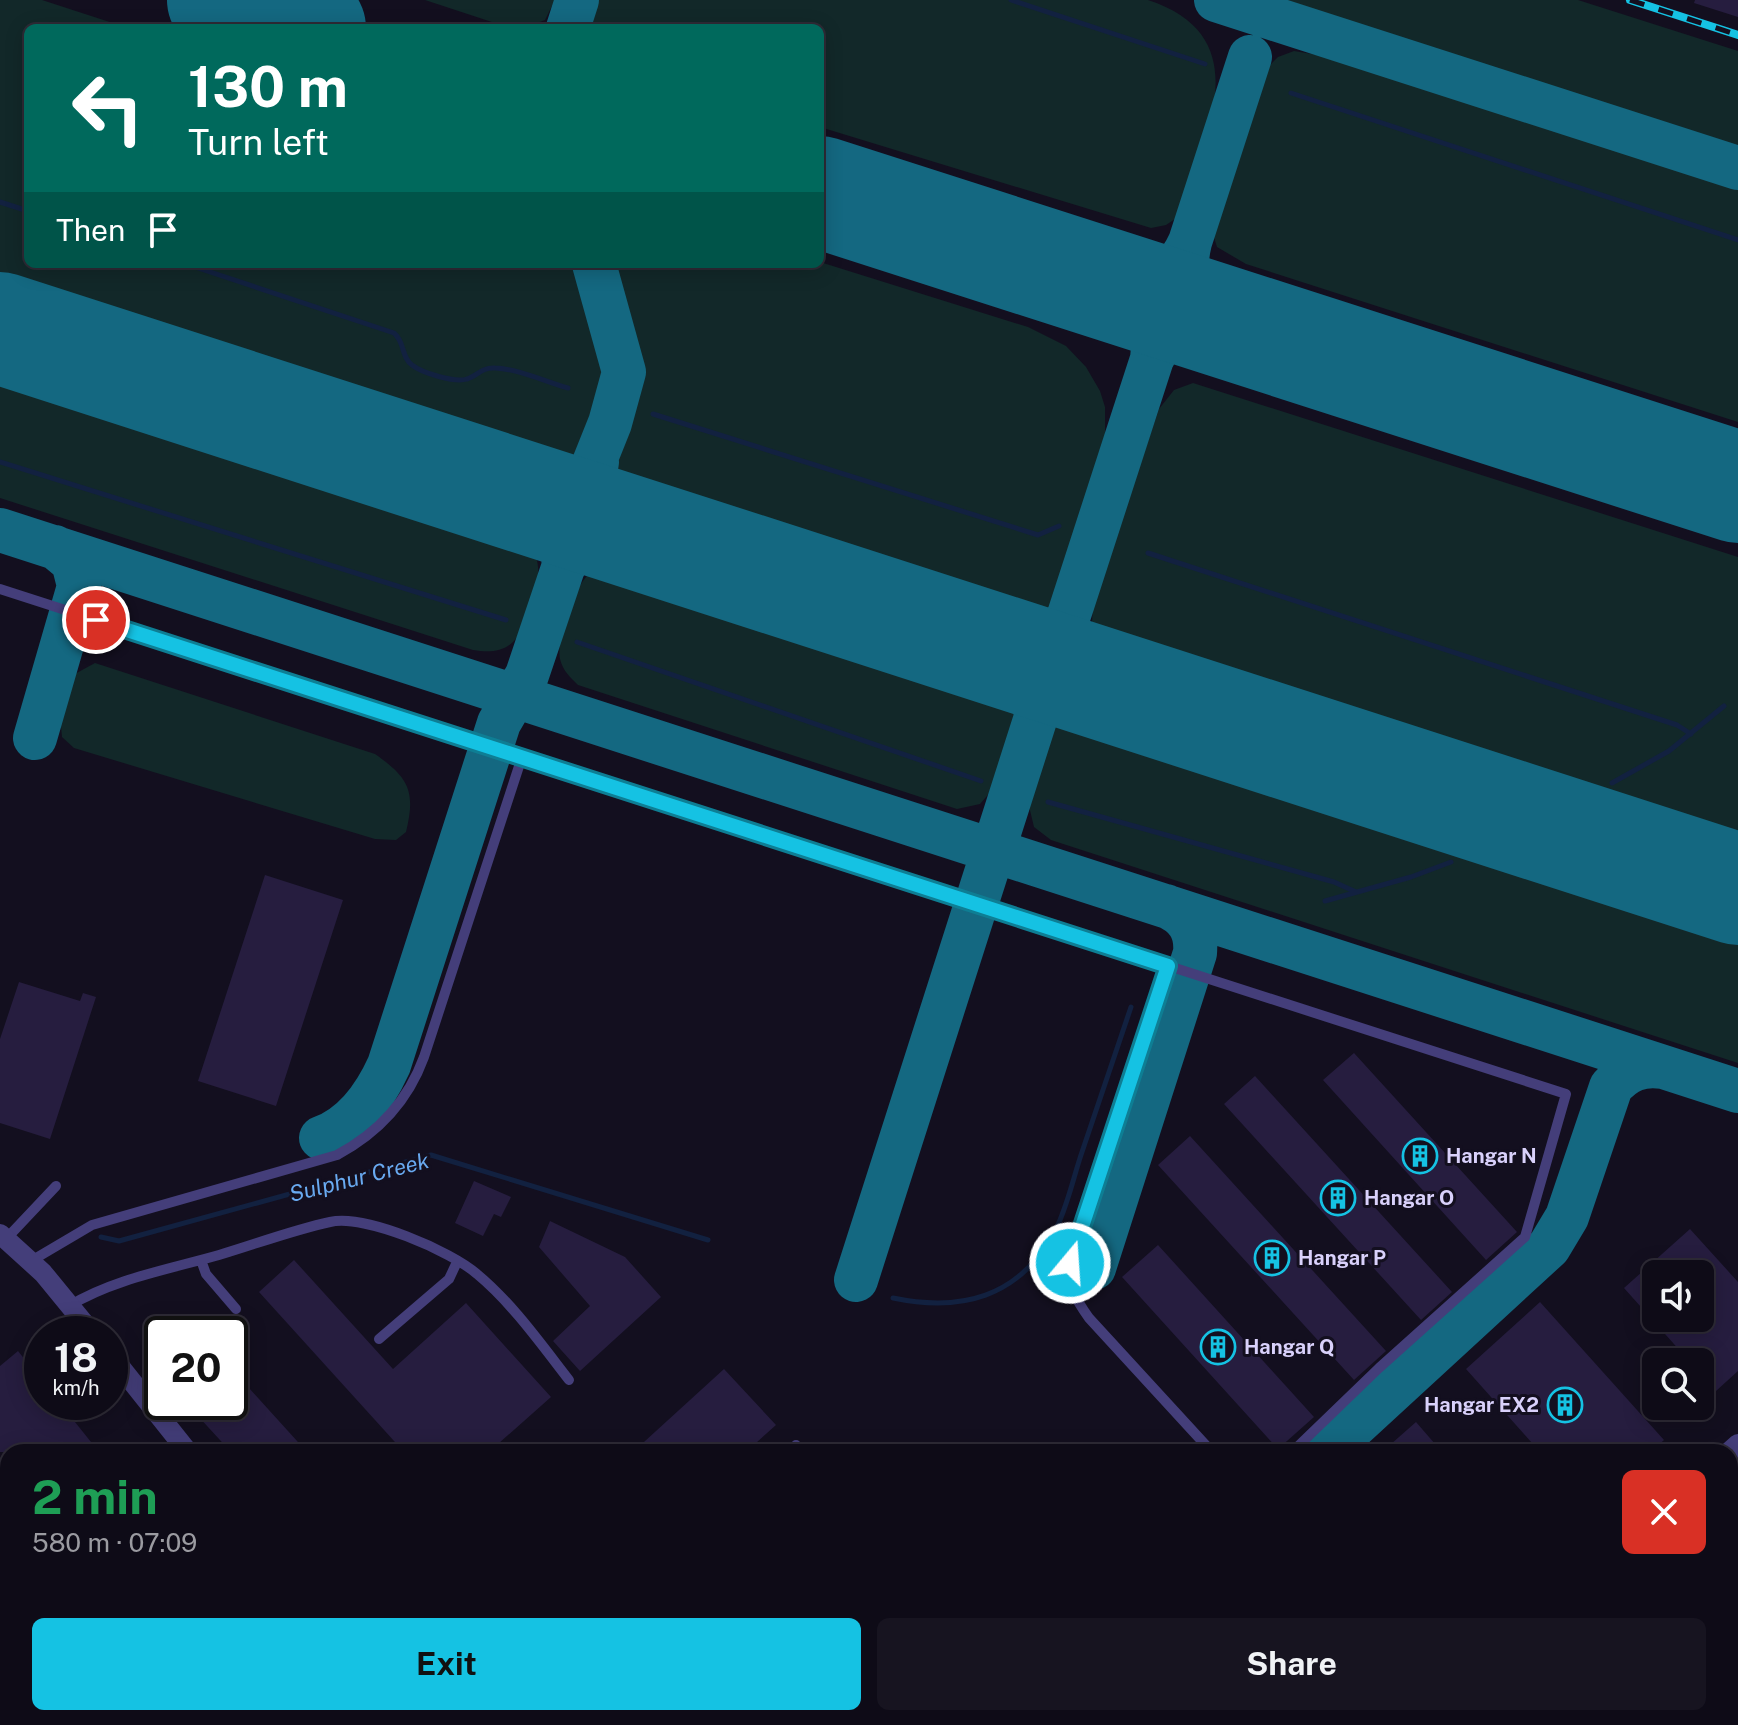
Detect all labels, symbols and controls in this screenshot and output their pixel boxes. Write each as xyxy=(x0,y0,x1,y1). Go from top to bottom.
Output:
text: 130 m xyxy=(188,54,348,120)
icon: left xyxy=(56,56,160,160)
text: Turn left xyxy=(188,121,329,163)
icon: arrive xyxy=(141,208,185,252)
text: Then xyxy=(56,212,125,248)
pin xyxy=(62,586,130,654)
icon: arrive xyxy=(74,598,118,642)
building icon: Hangar N xyxy=(1401,1137,1439,1175)
place label: Hangar N xyxy=(1446,1144,1537,1168)
water label: Sulphur Creek xyxy=(286,1147,432,1207)
building icon: Hangar O xyxy=(1319,1179,1357,1217)
place label: Hangar O xyxy=(1364,1186,1454,1210)
position arrow xyxy=(1028,1221,1112,1305)
building icon: Hangar P xyxy=(1253,1239,1291,1277)
place label: Hangar P xyxy=(1298,1246,1386,1270)
map controls xyxy=(1642,1260,1714,1420)
button: sound xyxy=(1642,1260,1714,1332)
speed limit sign: 20 xyxy=(144,1316,248,1420)
building icon: Hangar Q xyxy=(1199,1328,1237,1366)
text: 18 xyxy=(54,1334,98,1381)
place label: Hangar Q xyxy=(1244,1335,1334,1359)
button: search xyxy=(1642,1348,1714,1420)
text: km/h xyxy=(52,1376,100,1400)
building icon: Hangar EX2 xyxy=(1546,1386,1584,1424)
place label: Hangar EX2 xyxy=(1424,1393,1539,1417)
text: 2 min xyxy=(32,1468,158,1525)
button: close xyxy=(1622,1470,1706,1554)
text: 580 m · 07:09 xyxy=(32,1527,197,1558)
button: Exit xyxy=(32,1618,861,1710)
button: Share xyxy=(877,1618,1706,1710)

